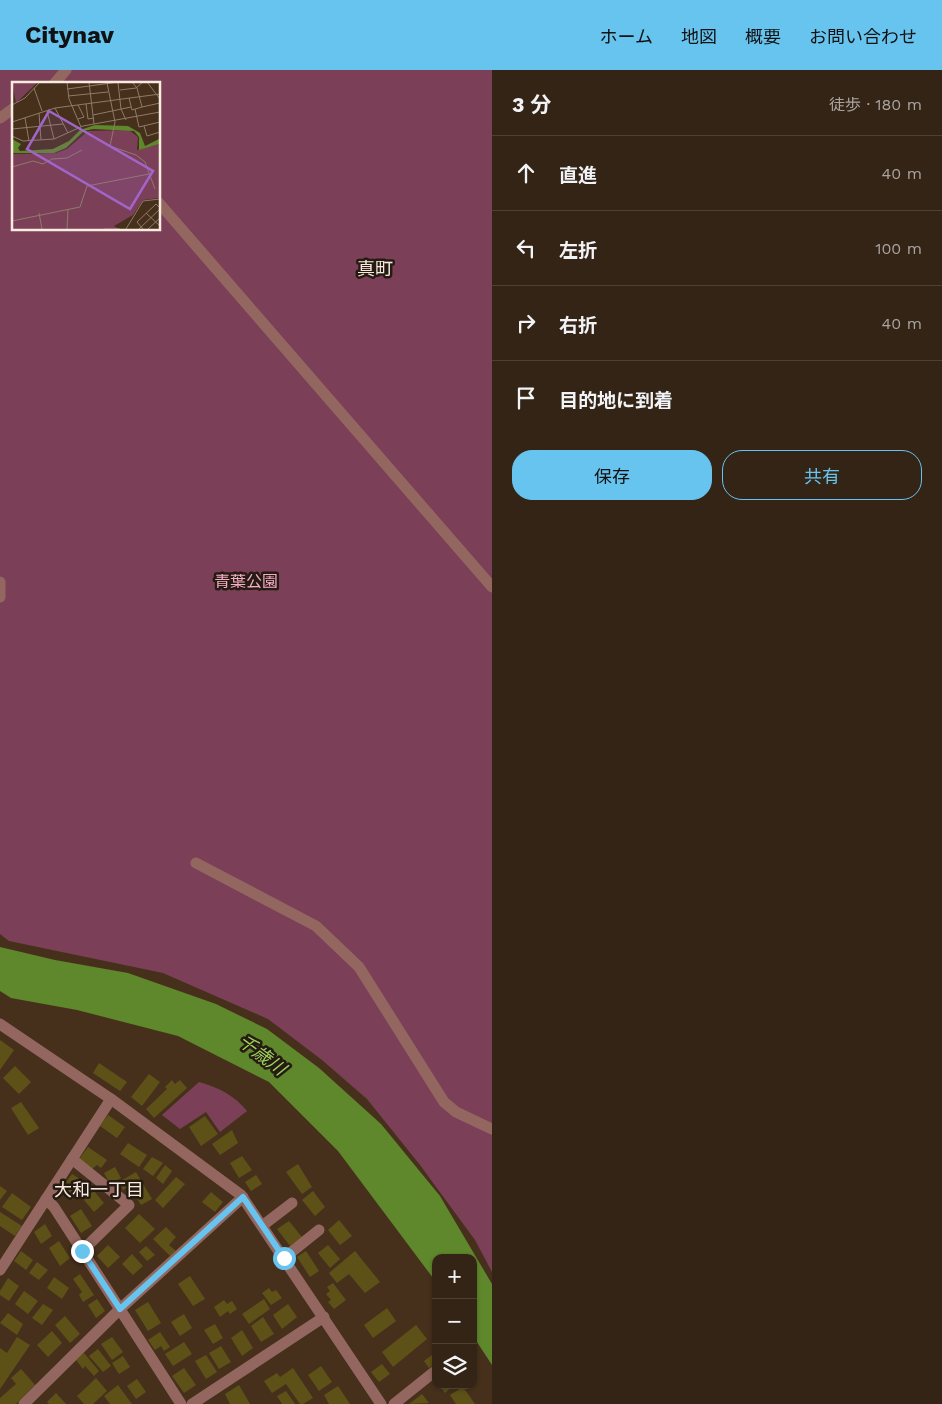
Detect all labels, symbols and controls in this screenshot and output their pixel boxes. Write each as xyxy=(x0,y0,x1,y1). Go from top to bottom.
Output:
text: Citynav xyxy=(25,21,114,49)
text: ホーム xyxy=(600,26,653,47)
text: 地図 xyxy=(681,26,717,47)
text: 概要 xyxy=(745,26,781,47)
text: お問い合わせ xyxy=(809,26,917,47)
inset map xyxy=(12,82,160,230)
text: 3 分 xyxy=(512,92,551,117)
text: 徒歩 · 180 m xyxy=(829,95,922,114)
icon: ahead xyxy=(512,159,540,187)
text: 直進 xyxy=(559,164,597,187)
text: 40 m xyxy=(882,164,922,183)
icon: left xyxy=(512,234,540,262)
text: 左折 xyxy=(559,239,597,262)
text: 100 m xyxy=(875,239,922,258)
district label: 真町 xyxy=(357,258,393,279)
icon: right xyxy=(512,309,540,337)
text: 右折 xyxy=(559,314,597,337)
text: 40 m xyxy=(882,314,922,333)
icon: arrive xyxy=(512,384,540,412)
text: 目的地に到着 xyxy=(559,389,673,412)
button: 保存 xyxy=(512,450,712,500)
button: 共有 xyxy=(722,450,922,500)
park label: 青葉公園 xyxy=(214,572,278,591)
water label: 千歳川 xyxy=(234,1030,292,1080)
district label: 大和一丁目 xyxy=(54,1179,144,1200)
route end xyxy=(71,1240,94,1263)
route start xyxy=(273,1247,296,1270)
map controls xyxy=(432,1254,477,1389)
button: + xyxy=(432,1254,477,1299)
button: − xyxy=(432,1299,477,1344)
button: layers xyxy=(432,1344,477,1389)

